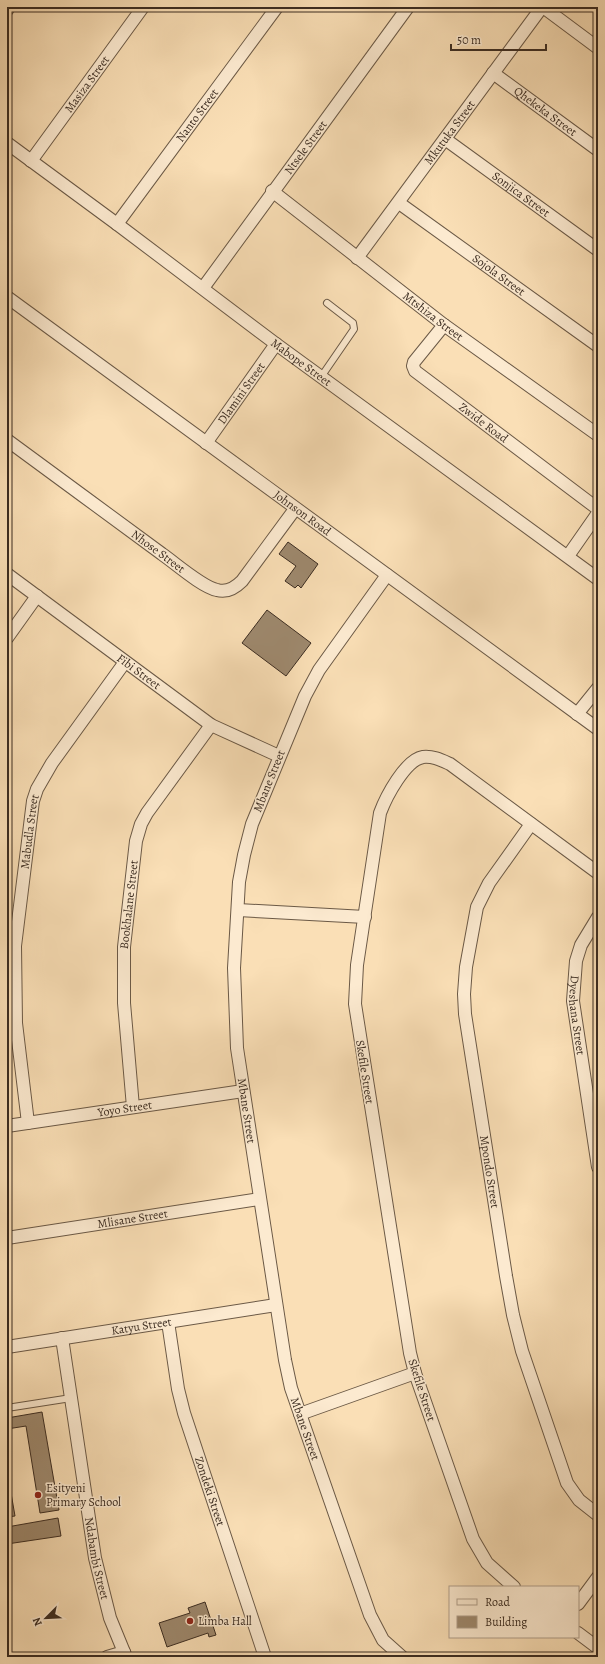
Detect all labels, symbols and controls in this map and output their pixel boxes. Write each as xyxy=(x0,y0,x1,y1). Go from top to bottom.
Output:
scale bar xyxy=(451,26,546,52)
text: 50 m xyxy=(457,32,481,48)
street label: Masiza Street xyxy=(61,52,113,116)
street label: Qhekeka Street xyxy=(511,83,580,140)
street label: Nanto Street xyxy=(172,85,222,145)
street label: Mkutuka Street xyxy=(420,97,479,168)
street label: Ntsele Street xyxy=(280,117,331,178)
street label: Sonjica Street xyxy=(489,168,553,221)
street label: Sojola Street xyxy=(469,250,529,299)
street label: Mtshiza Street xyxy=(400,288,466,344)
street label: Mabope Street xyxy=(268,335,335,390)
street label: Dlamini Street xyxy=(214,359,269,427)
street label: Zwide Road xyxy=(456,399,512,447)
street label: Johnson Road xyxy=(271,487,335,540)
street label: Nhose Street xyxy=(128,526,188,577)
street label: Fibi Street xyxy=(114,650,164,693)
street label: Mbane Street xyxy=(249,748,289,814)
street label: Mabudla Street xyxy=(17,792,43,870)
street label: Bookhalane Street xyxy=(116,859,142,950)
street label: Dyeshana Street xyxy=(565,975,589,1056)
street label: Skefile Street xyxy=(352,1039,378,1105)
street label: Mbane Street xyxy=(234,1077,260,1144)
street label: Yoyo Street xyxy=(95,1097,153,1121)
street label: Mpondo Street xyxy=(476,1134,503,1209)
street label: Mlisane Street xyxy=(96,1205,169,1232)
street label: Katyu Street xyxy=(110,1313,173,1339)
street label: Skefile Street xyxy=(404,1357,440,1423)
street label: Mbane Street xyxy=(287,1395,324,1462)
street label: Zondeki Street xyxy=(191,1454,229,1528)
place label: Esityeni Primary School xyxy=(46,1480,121,1510)
marker: Esityeni Primary School xyxy=(33,1490,43,1500)
street label: Ndabambi Street xyxy=(81,1516,113,1601)
legend xyxy=(449,1586,579,1638)
text: Road xyxy=(485,1594,511,1610)
north arrow xyxy=(26,1598,66,1638)
place label: Limba Hall xyxy=(198,1613,252,1629)
text: Building xyxy=(485,1614,527,1630)
text: N xyxy=(29,1615,46,1629)
marker: Limba Hall xyxy=(185,1616,195,1626)

